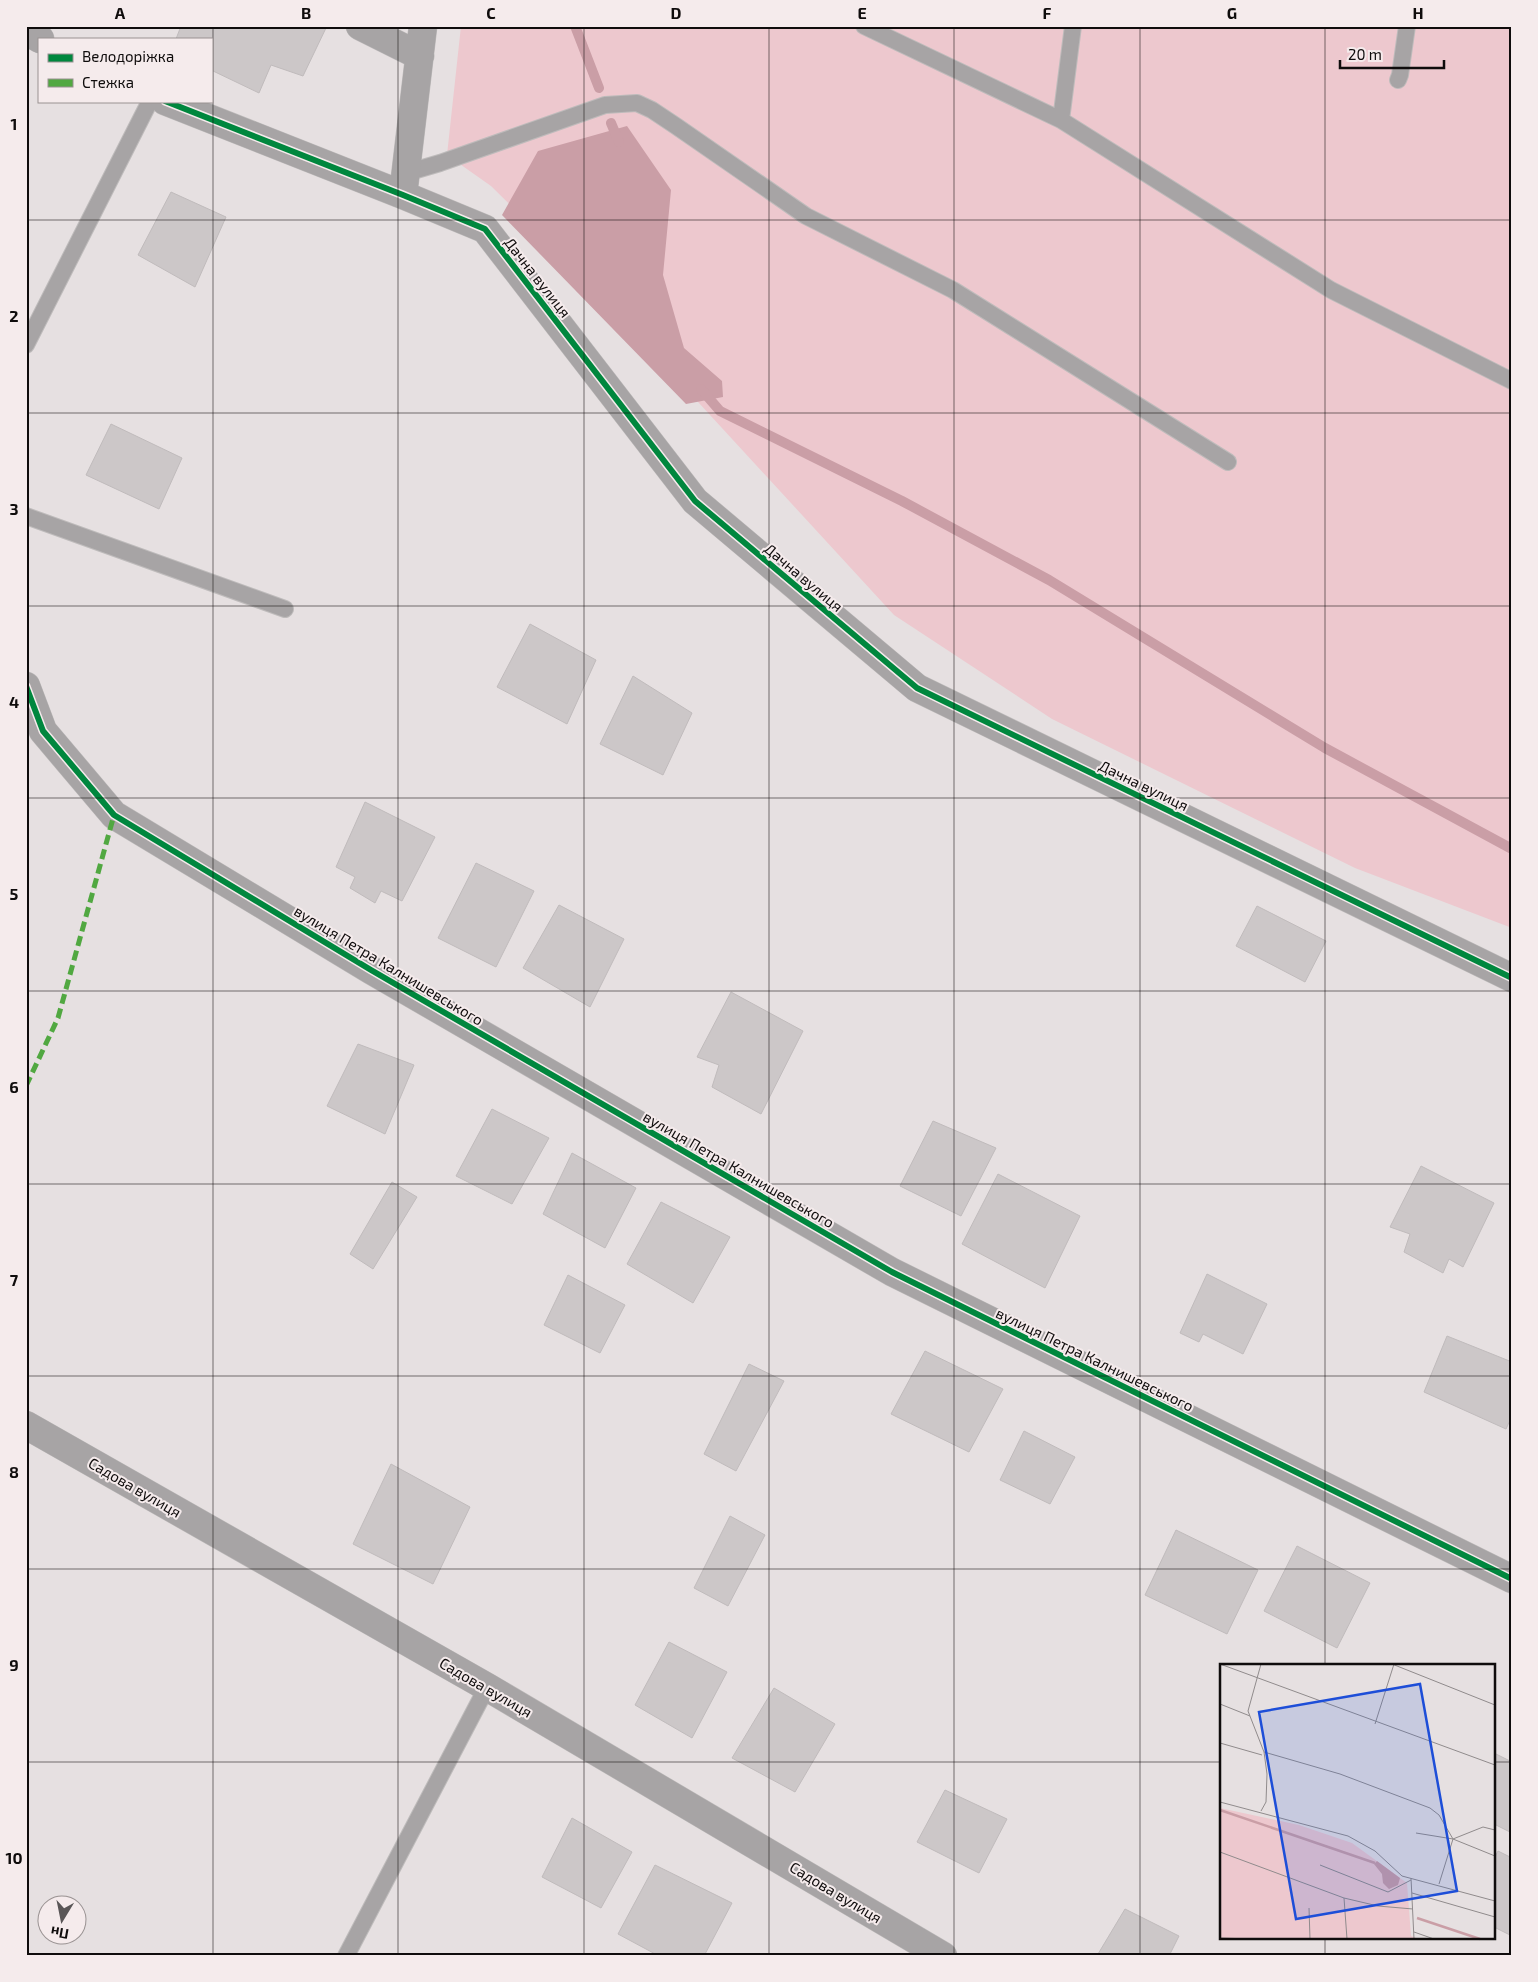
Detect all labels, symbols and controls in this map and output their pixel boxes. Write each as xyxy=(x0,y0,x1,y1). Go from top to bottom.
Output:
text: A xyxy=(115,3,126,22)
text: B xyxy=(301,3,311,22)
text: C xyxy=(486,3,496,22)
text: D xyxy=(671,3,682,22)
text: E xyxy=(857,3,867,22)
text: F xyxy=(1043,3,1052,22)
text: G xyxy=(1227,3,1237,22)
text: H xyxy=(1412,3,1424,22)
legend xyxy=(38,38,212,102)
scale bar xyxy=(1340,38,1444,70)
text: 20 m xyxy=(1348,45,1382,63)
text: Велодоріжка xyxy=(82,47,174,65)
text: Стежка xyxy=(82,73,134,91)
text: 1 xyxy=(11,114,17,133)
street label: Дачна вулиця xyxy=(500,233,575,321)
text: 2 xyxy=(9,306,19,325)
text: 3 xyxy=(9,499,19,518)
street label: Дачна вулиця xyxy=(760,539,847,616)
text: 4 xyxy=(9,692,19,711)
street label: Дачна вулиця xyxy=(1096,756,1192,815)
text: 5 xyxy=(10,884,19,903)
street label: вулиця Петра Калнишевського xyxy=(291,901,487,1030)
text: 6 xyxy=(9,1077,19,1096)
street label: вулиця Петра Калнишевського xyxy=(640,1107,838,1232)
text: 7 xyxy=(10,1270,19,1289)
street label: вулиця Петра Калнишевського xyxy=(993,1303,1197,1416)
street label: Садова вулиця xyxy=(85,1453,185,1522)
text: 8 xyxy=(9,1462,19,1481)
street label: Садова вулиця xyxy=(436,1653,536,1722)
text: 9 xyxy=(9,1655,19,1674)
inset map xyxy=(1220,1664,1496,1940)
text: 10 xyxy=(5,1848,23,1867)
street label: Садова вулиця xyxy=(786,1857,885,1927)
north arrow xyxy=(38,1894,88,1944)
text: Пн xyxy=(49,1923,70,1943)

